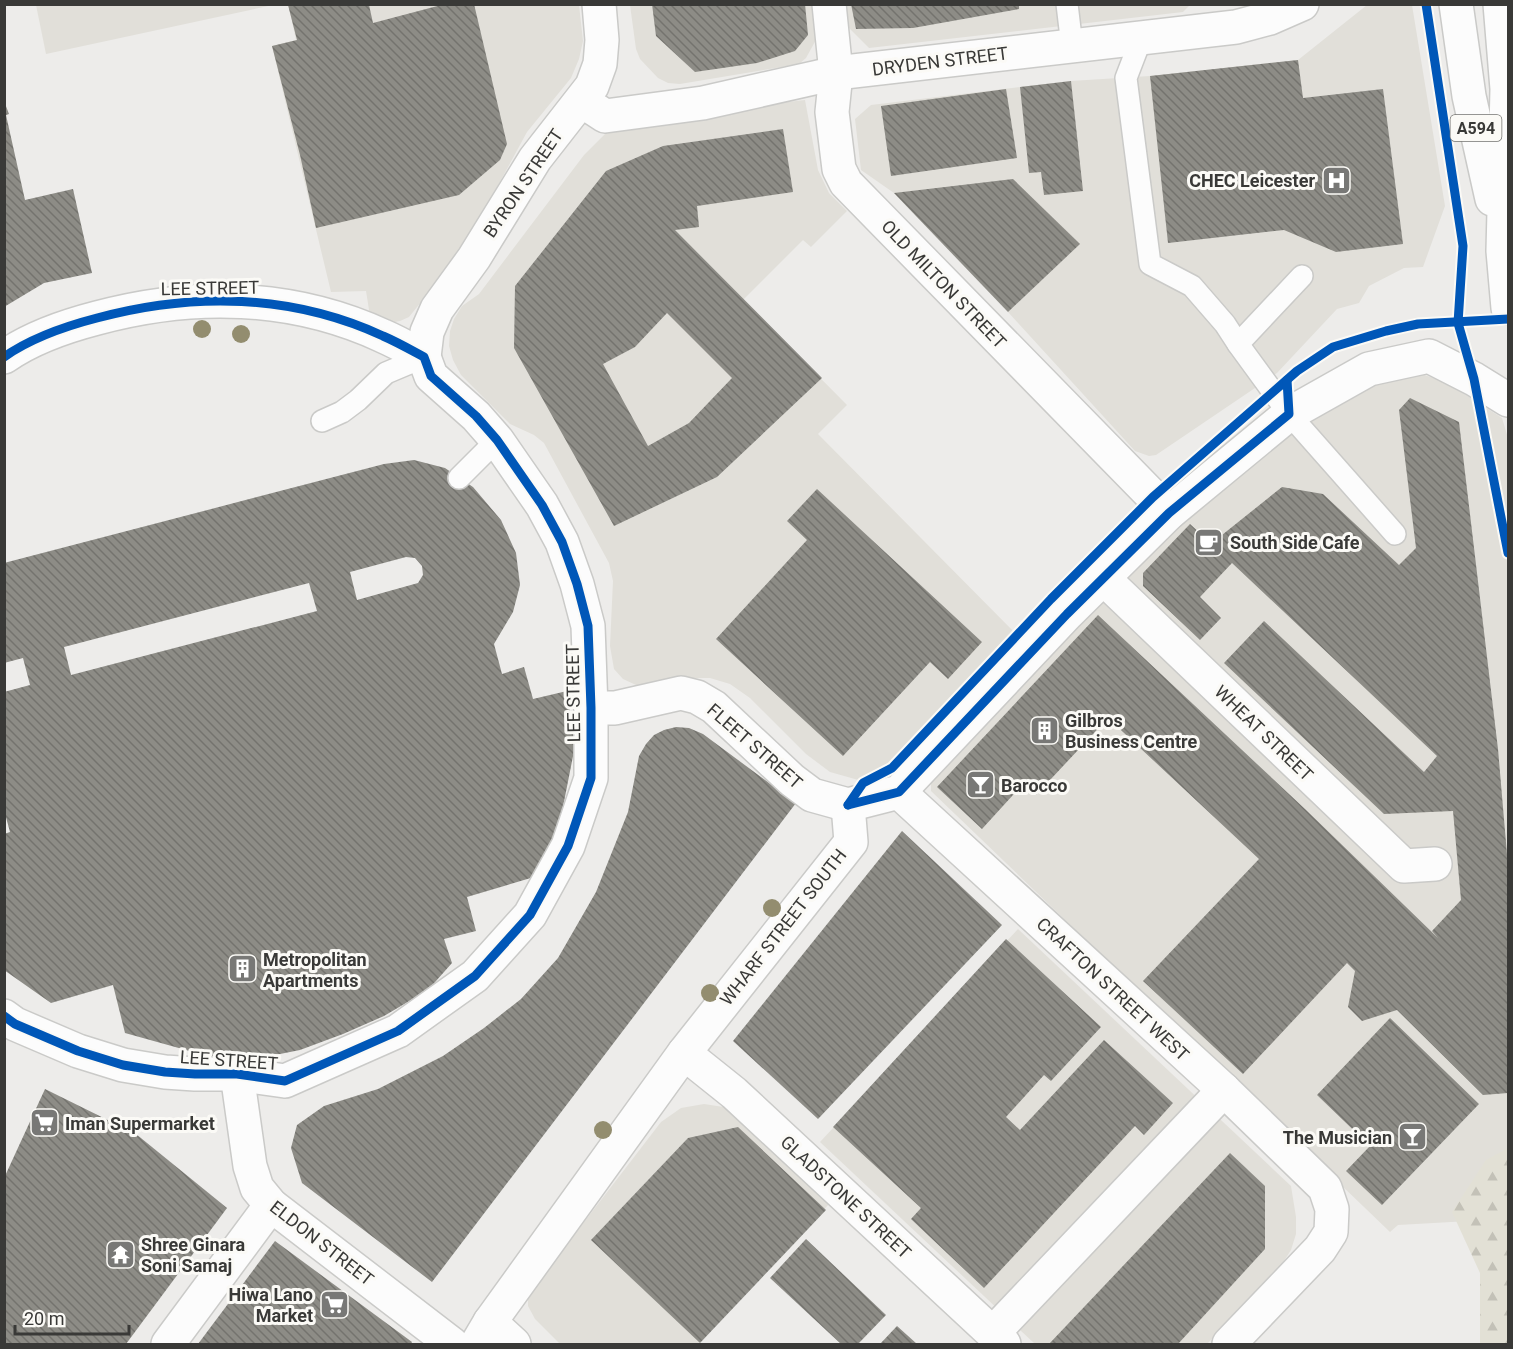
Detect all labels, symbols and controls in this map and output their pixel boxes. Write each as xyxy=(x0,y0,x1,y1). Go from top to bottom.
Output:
street label: DRYDEN STREET xyxy=(871,42,1009,80)
road number: A594 xyxy=(1450,115,1502,141)
street label: BYRON STREET xyxy=(479,125,567,241)
hospital icon: CHEC Leicester xyxy=(1320,164,1352,196)
place label: CHEC Leicester xyxy=(1189,170,1315,191)
street label: OLD MILTON STREET xyxy=(877,215,1011,353)
street label: LEE STREET xyxy=(161,277,260,299)
cafe icon: South Side Cafe xyxy=(1193,526,1225,558)
place label: South Side Cafe xyxy=(1230,532,1360,553)
street label: LEE STREET xyxy=(562,643,584,742)
street label: WHEAT STREET xyxy=(1211,681,1318,785)
street label: FLEET STREET xyxy=(703,699,807,793)
place label: Gilbros Business Centre xyxy=(1065,710,1197,752)
building icon: Gilbros Business Centre xyxy=(1028,714,1060,746)
bar icon: Barocco xyxy=(964,769,996,801)
place label: Barocco xyxy=(1001,775,1068,796)
street label: WHARF STREET SOUTH xyxy=(715,845,851,1009)
street label: CRAFTON STREET WEST xyxy=(1033,913,1194,1065)
place label: Metropolitan Apartments xyxy=(263,949,367,991)
building icon: Metropolitan Apartments xyxy=(226,953,258,985)
street label: LEE STREET xyxy=(179,1046,279,1074)
supermarket icon: Iman Supermarket xyxy=(28,1107,60,1139)
place label: Iman Supermarket xyxy=(65,1113,215,1134)
bar icon: The Musician xyxy=(1397,1121,1429,1153)
place label: The Musician xyxy=(1283,1127,1392,1148)
street label: GLADSTONE STREET xyxy=(776,1131,916,1263)
street label: ELDON STREET xyxy=(266,1196,378,1290)
place label: Shree Ginara Soni Samaj xyxy=(141,1234,246,1276)
temple icon: Shree Ginara Soni Samaj xyxy=(104,1238,136,1270)
place label: Hiwa Lano Market xyxy=(229,1284,313,1326)
supermarket icon: Hiwa Lano Market xyxy=(318,1288,350,1320)
scale bar xyxy=(15,1298,129,1336)
text: 20 m xyxy=(24,1308,64,1329)

